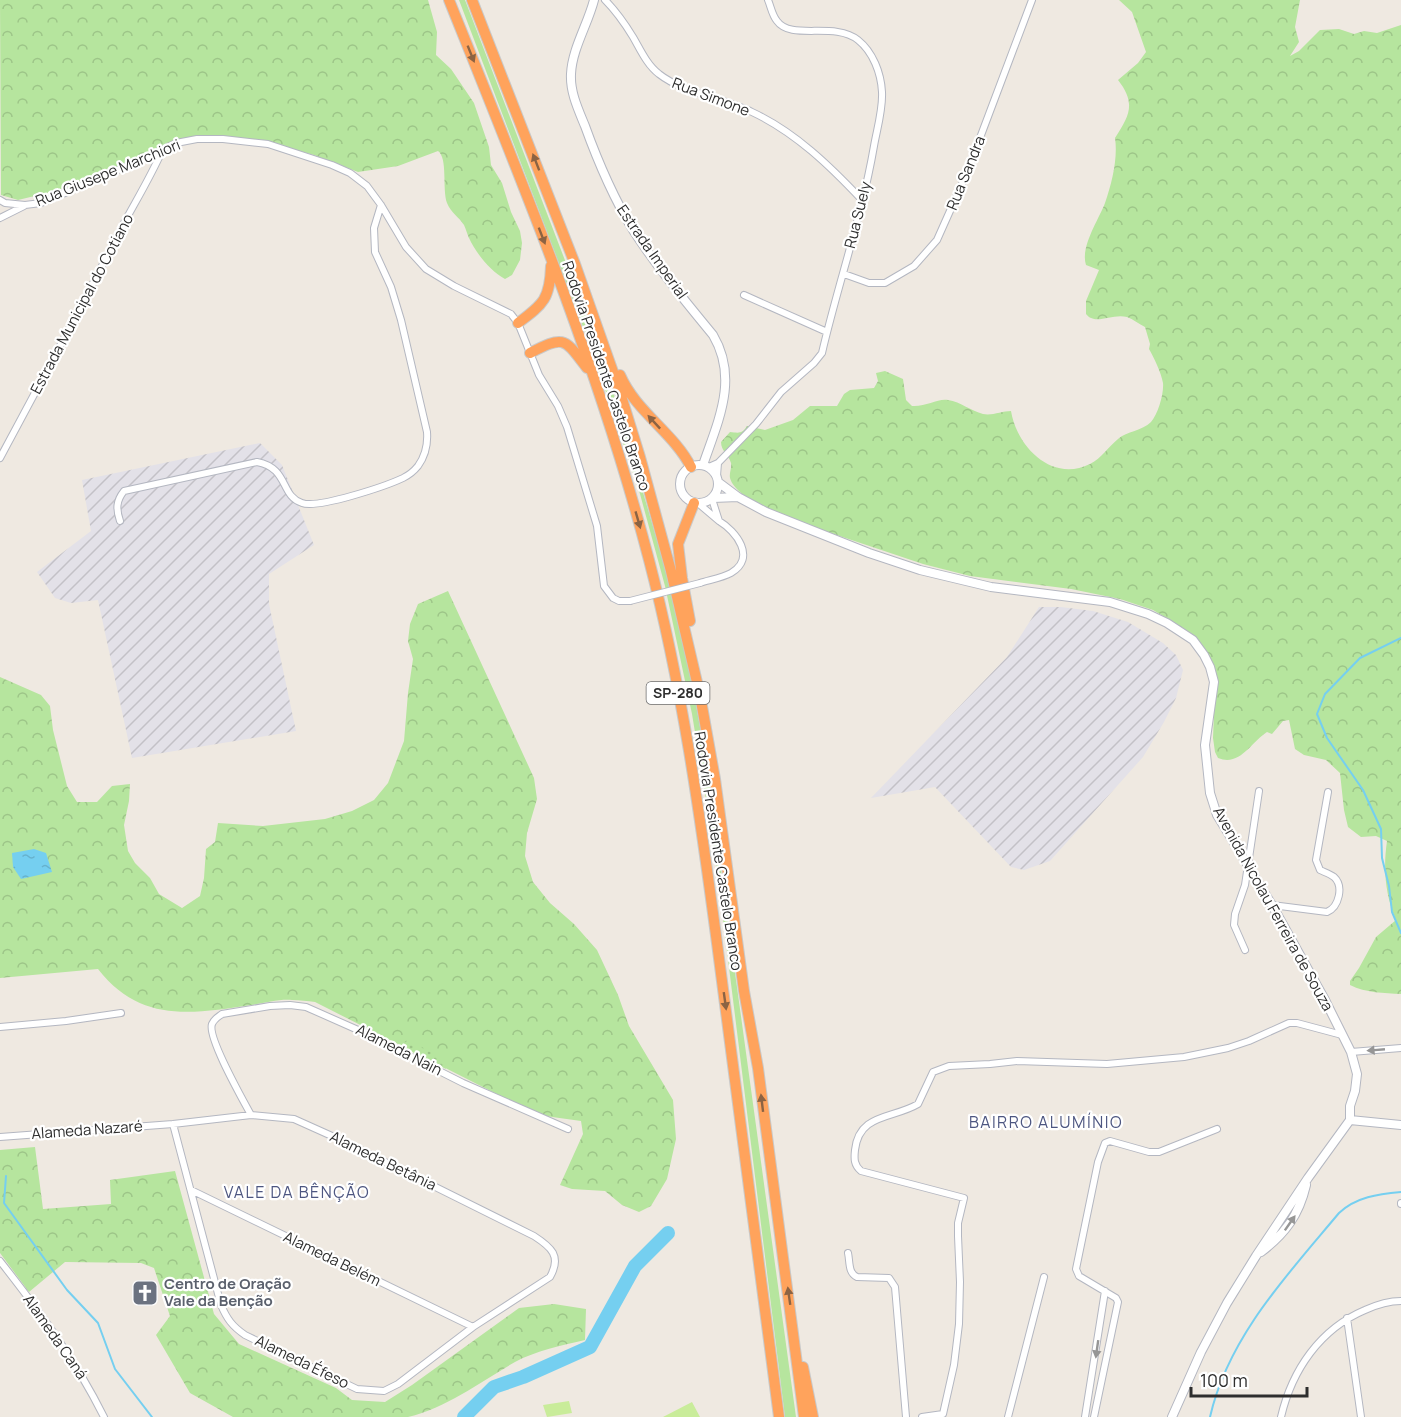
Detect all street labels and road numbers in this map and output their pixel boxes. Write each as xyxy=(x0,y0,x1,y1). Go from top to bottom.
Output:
street label: Rua Simone xyxy=(669,72,753,121)
street label: Rua Sandra xyxy=(941,133,990,213)
street label: Rua Giusepe Marchiori xyxy=(32,134,183,211)
street label: Rua Suely xyxy=(839,179,876,250)
street label: Estrada Imperial xyxy=(612,200,693,303)
street label: Estrada Municipal do Cotiano xyxy=(25,210,138,398)
street label: Rodovia Presidente Castelo Branco xyxy=(557,258,656,494)
road number: SP-280 xyxy=(646,682,710,704)
street label: Rodovia Presidente Castelo Branco xyxy=(689,730,748,972)
street label: Avenida Nicolau Ferreira de Souza xyxy=(1208,803,1339,1015)
street label: Alameda Nain xyxy=(353,1019,446,1080)
street label: Alameda Nazaré xyxy=(31,1115,144,1144)
street label: Alameda Betânia xyxy=(326,1126,440,1195)
street label: Alameda Belém xyxy=(280,1226,384,1291)
street label: Alameda Caná xyxy=(18,1290,92,1383)
street label: Alameda Éfeso xyxy=(252,1330,353,1393)

